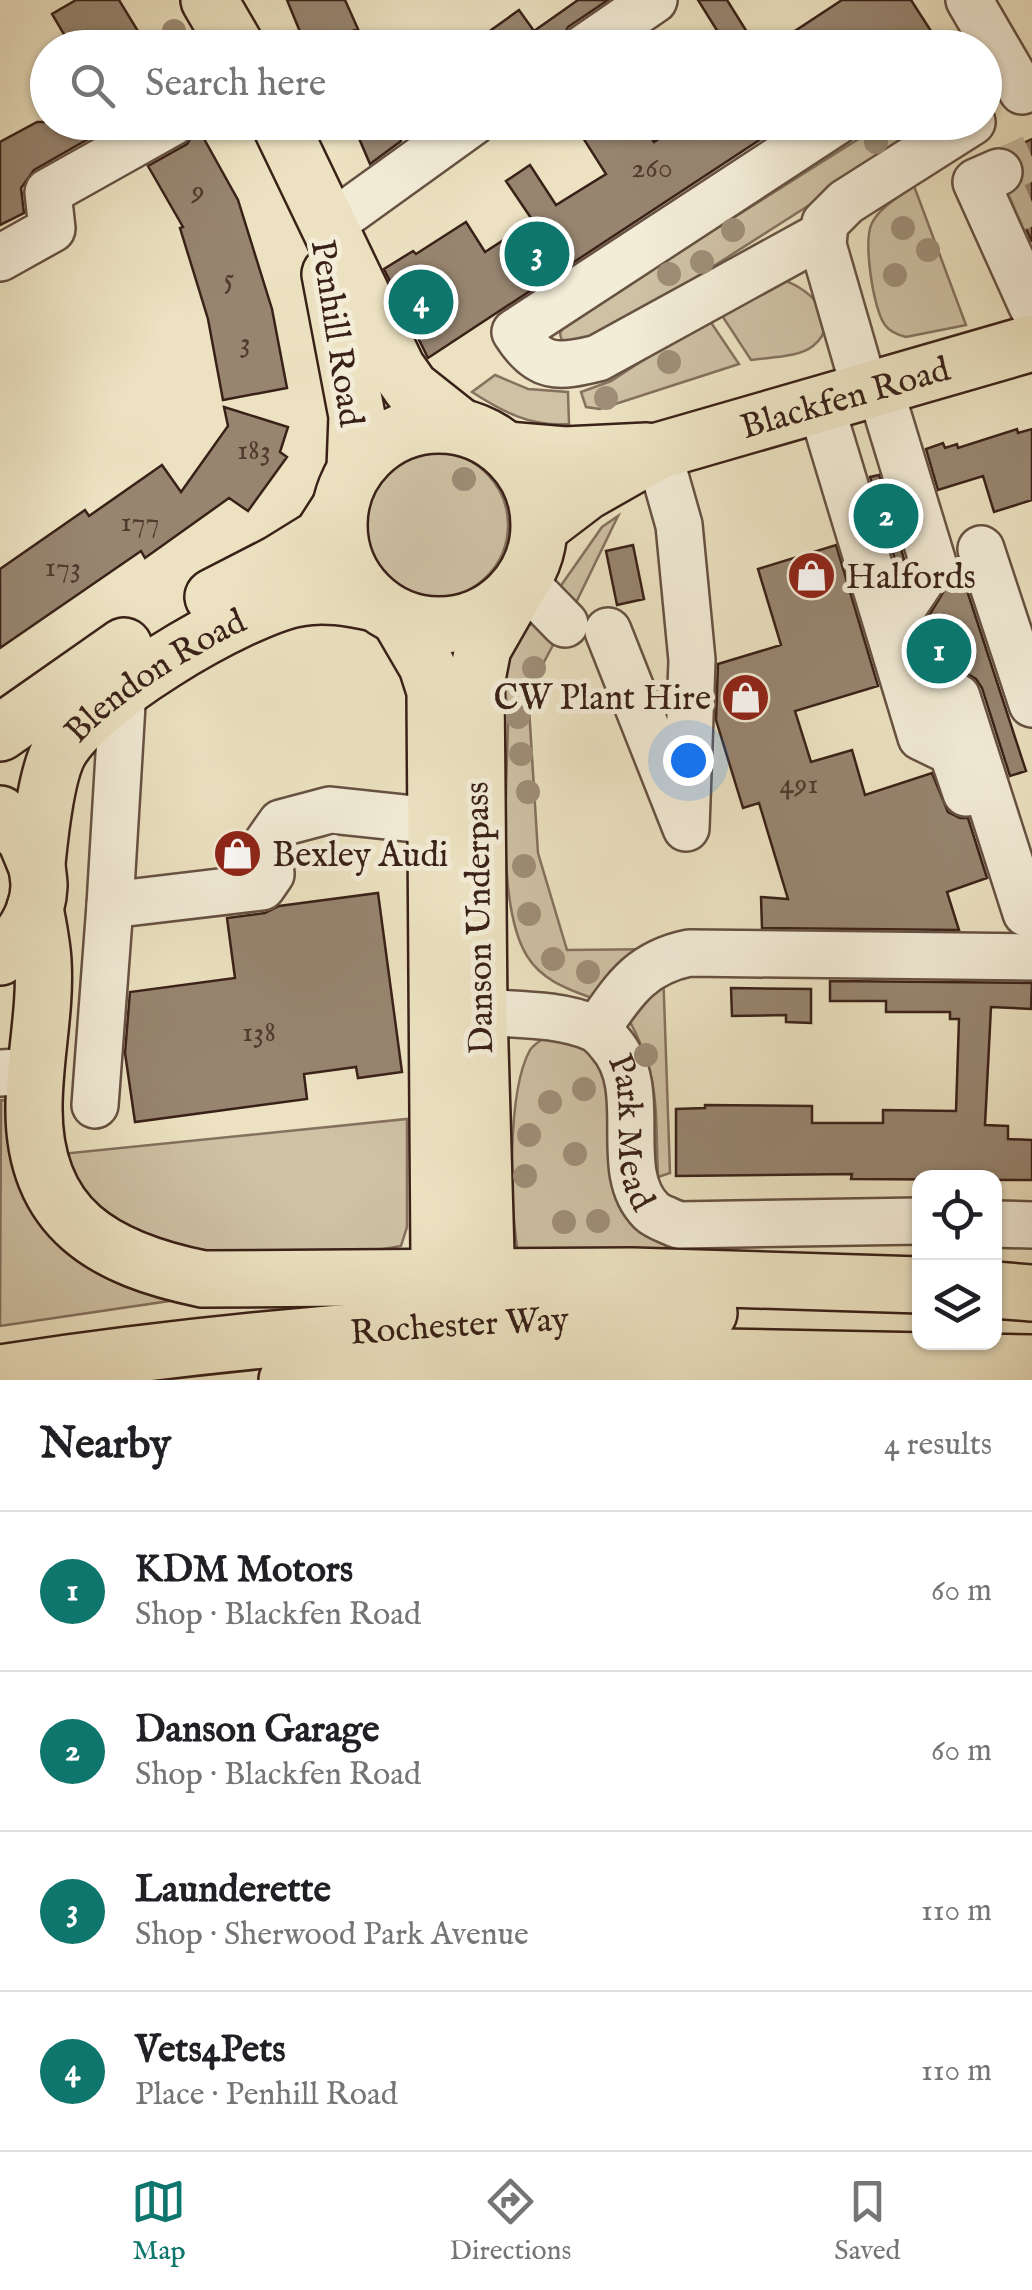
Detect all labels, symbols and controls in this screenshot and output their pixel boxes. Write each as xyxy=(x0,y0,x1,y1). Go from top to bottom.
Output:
search box xyxy=(30,30,1002,140)
icon: search xyxy=(65,58,120,113)
text: Search here xyxy=(145,61,326,109)
house number: 260 xyxy=(631,150,673,188)
house number: 9 xyxy=(190,173,205,211)
pin: 3 xyxy=(504,216,570,292)
street label: Penhill Road xyxy=(299,237,373,430)
house number: 5 xyxy=(224,261,235,299)
pin: 4 xyxy=(388,264,454,340)
house number: 3 xyxy=(239,324,251,362)
street label: Blackfen Road xyxy=(736,348,956,451)
house number: 183 xyxy=(237,432,271,470)
pin: 2 xyxy=(854,478,918,554)
house number: 177 xyxy=(120,504,160,542)
house number: 173 xyxy=(45,549,81,587)
shop icon: Halfords xyxy=(785,550,837,602)
place label: Halfords xyxy=(846,556,976,601)
street label: Blendon Road xyxy=(56,600,254,753)
pin: 1 xyxy=(906,614,972,688)
shop icon: CW Plant Hire xyxy=(720,671,772,723)
place label: CW Plant Hire xyxy=(493,677,711,722)
your location xyxy=(663,735,714,786)
house number: 491 xyxy=(780,766,818,804)
street label: Danson Underpass xyxy=(456,781,505,1055)
shop icon: Bexley Audi xyxy=(211,828,263,880)
place label: Bexley Audi xyxy=(272,834,448,879)
house number: 138 xyxy=(242,1014,276,1052)
street label: Park Mead xyxy=(596,1048,664,1220)
map controls xyxy=(912,1170,1002,1350)
button: locate xyxy=(912,1170,1002,1260)
button: layers xyxy=(912,1260,1002,1350)
street label: Rochester Way xyxy=(348,1298,571,1357)
text: Nearby xyxy=(40,1419,171,1472)
text: 4 results xyxy=(884,1425,992,1466)
text: KDM Motors xyxy=(135,1547,353,1595)
text: 1 xyxy=(67,1571,78,1612)
text: 60 m xyxy=(931,1571,992,1612)
text: Shop · Blackfen Road xyxy=(135,1595,421,1636)
text: Danson Garage xyxy=(135,1707,379,1755)
text: 2 xyxy=(65,1731,80,1772)
text: 60 m xyxy=(931,1731,992,1772)
text: Shop · Blackfen Road xyxy=(135,1755,421,1796)
text: Launderette xyxy=(135,1867,331,1915)
text: 3 xyxy=(67,1891,78,1932)
text: 110 m xyxy=(921,1891,992,1932)
text: Shop · Sherwood Park Avenue xyxy=(135,1915,529,1956)
text: Vets4Pets xyxy=(135,2027,286,2075)
text: 4 xyxy=(65,2051,80,2092)
text: 110 m xyxy=(921,2051,992,2092)
text: Place · Penhill Road xyxy=(135,2075,398,2116)
tab: Map xyxy=(131,2174,186,2269)
tab: Directions xyxy=(449,2174,571,2269)
tab: Saved xyxy=(834,2174,901,2269)

